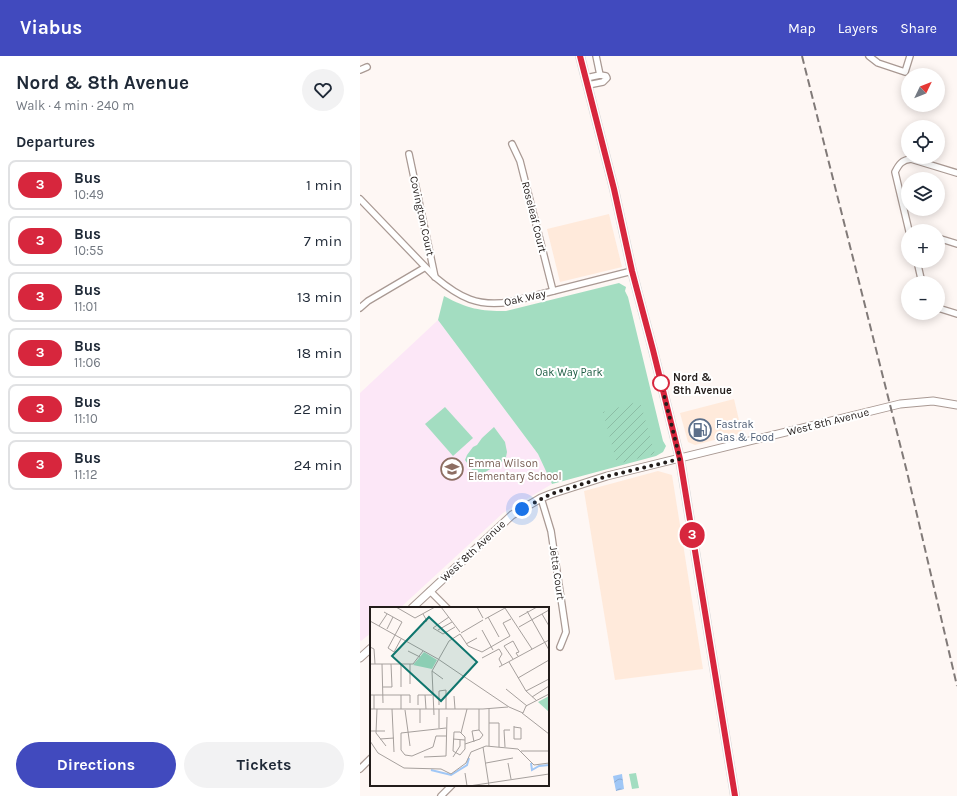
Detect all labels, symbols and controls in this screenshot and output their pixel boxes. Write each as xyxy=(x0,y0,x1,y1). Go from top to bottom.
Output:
text: Viabus xyxy=(20,17,82,39)
text: Map xyxy=(788,20,816,37)
text: Layers xyxy=(838,20,878,37)
text: Share xyxy=(900,20,937,37)
north arrow xyxy=(901,68,945,112)
map controls xyxy=(901,68,945,320)
button: heart xyxy=(302,69,344,111)
text: Nord & 8th Avenue xyxy=(16,72,189,94)
text: Walk · 4 min · 240 m xyxy=(16,98,134,113)
button: locate xyxy=(901,120,945,164)
text: Departures xyxy=(16,133,95,151)
text: Bus xyxy=(74,169,101,187)
button: layers xyxy=(901,172,945,216)
street label: Covington Court xyxy=(407,175,437,257)
text: 3 xyxy=(36,176,44,193)
text: 1 min xyxy=(306,176,342,194)
street label: Roseleaf Court xyxy=(519,180,549,254)
text: 10:49 xyxy=(74,187,104,202)
button: + xyxy=(901,224,945,268)
text: Bus xyxy=(74,225,101,243)
text: 3 xyxy=(36,232,44,249)
text: 7 min xyxy=(304,232,342,250)
text: 10:55 xyxy=(74,243,104,258)
button: − xyxy=(901,276,945,320)
text: Bus xyxy=(74,281,101,299)
street label: Oak Way xyxy=(503,287,547,309)
text: 3 xyxy=(36,288,44,305)
text: 13 min xyxy=(297,288,342,306)
text: 11:01 xyxy=(74,299,98,314)
text: Bus xyxy=(74,337,101,355)
text: 3 xyxy=(36,344,44,361)
text: 18 min xyxy=(297,344,342,362)
text: 11:06 xyxy=(74,355,101,370)
park label: Oak Way Park xyxy=(535,366,603,379)
place label: Nord & 8th Avenue xyxy=(673,371,732,397)
marker: Nord & 8th Avenue xyxy=(652,374,670,392)
text: Bus xyxy=(74,393,101,411)
text: 3 xyxy=(36,400,44,417)
text: 22 min xyxy=(293,400,342,418)
street label: West 8th Avenue xyxy=(786,405,871,438)
text: 11:10 xyxy=(74,411,98,426)
fuel station icon: Fastrak Gas & Food xyxy=(687,417,713,443)
place label: Fastrak Gas & Food xyxy=(716,418,774,444)
text: Bus xyxy=(74,449,101,467)
text: 3 xyxy=(36,456,44,473)
text: 24 min xyxy=(294,456,342,474)
school or university icon: Emma Wilson Elementary School xyxy=(439,456,465,482)
place label: Emma Wilson Elementary School xyxy=(468,457,561,483)
text: 11:12 xyxy=(74,467,97,482)
your location xyxy=(512,499,532,519)
street label: West 8th Avenue xyxy=(438,517,508,584)
line badge: 3 xyxy=(679,522,705,548)
text: 3 xyxy=(688,526,696,543)
street label: Jetta Court xyxy=(547,545,567,601)
inset map xyxy=(370,607,549,786)
button: Directions xyxy=(16,742,176,788)
button: Tickets xyxy=(184,742,344,788)

